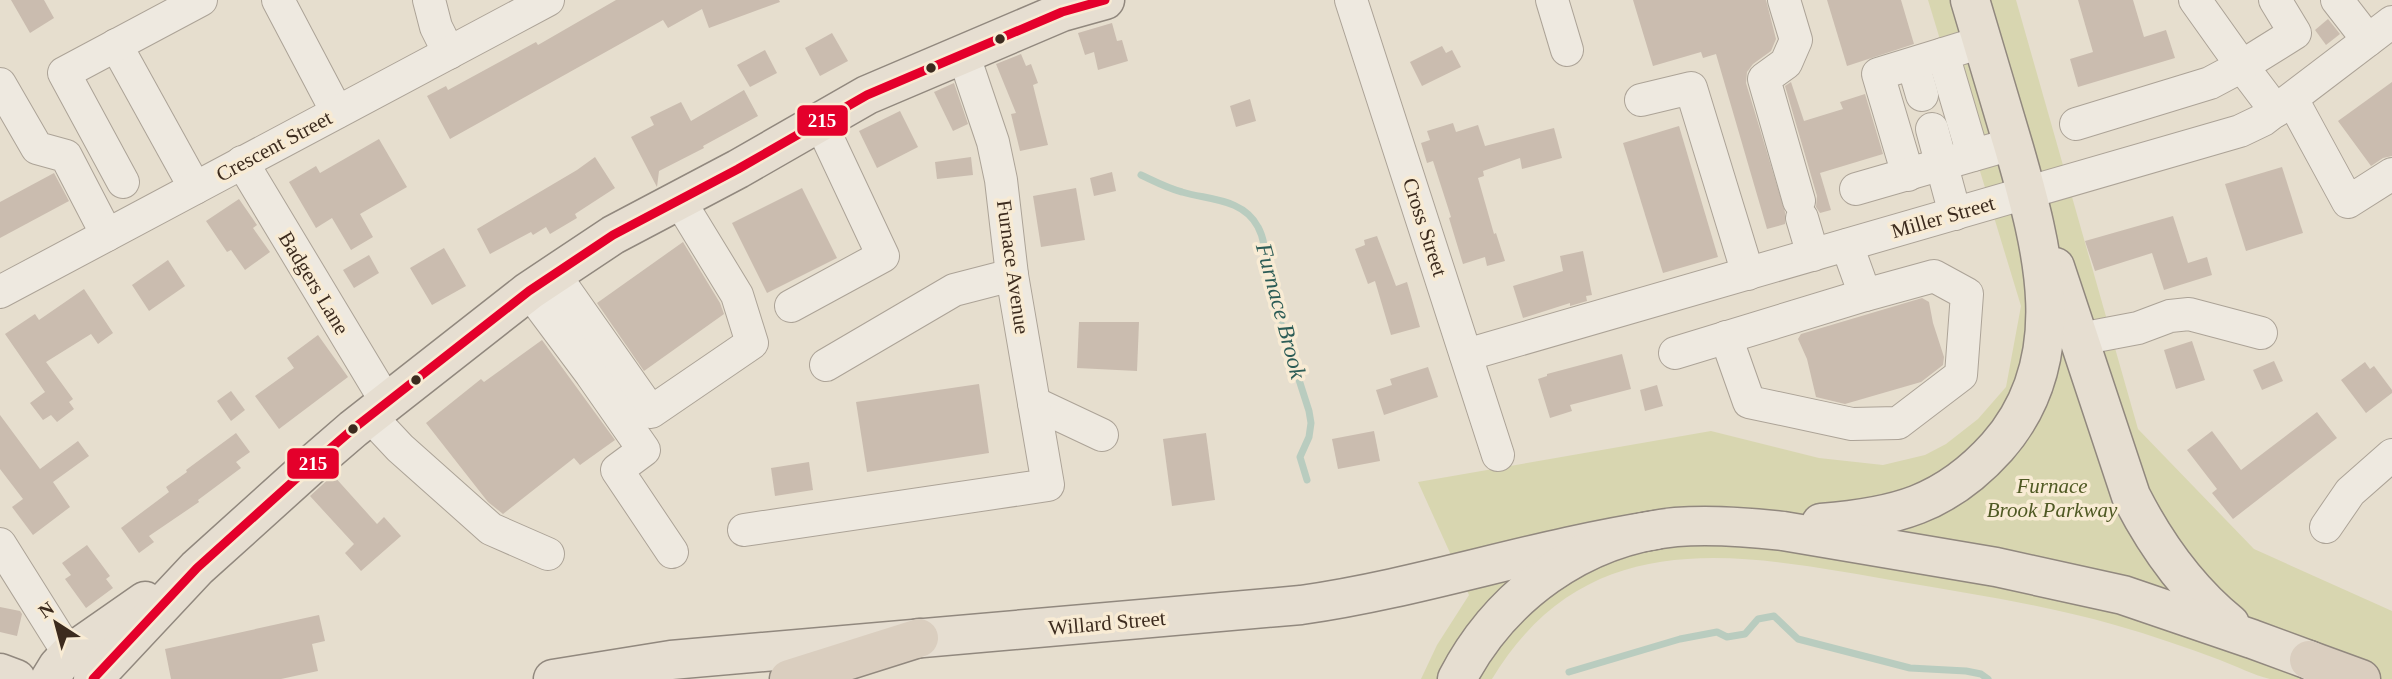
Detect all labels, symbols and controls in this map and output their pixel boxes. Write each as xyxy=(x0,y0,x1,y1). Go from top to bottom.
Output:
unlabelled marker xyxy=(993,32,1007,46)
unlabelled marker xyxy=(924,61,938,75)
line badge: 215 xyxy=(796,104,849,137)
street label: Crescent Street xyxy=(212,105,336,187)
text: 215 xyxy=(808,110,836,131)
street label: Cross Street xyxy=(1398,175,1452,279)
street label: Miller Street xyxy=(1888,191,1998,243)
street label: Furnace Avenue xyxy=(992,198,1034,336)
street label: Badgers Lane xyxy=(274,227,354,339)
water label: Furnace Brook xyxy=(1251,240,1311,382)
unlabelled marker xyxy=(409,373,423,387)
unlabelled marker xyxy=(346,422,360,436)
line badge: 215 xyxy=(286,447,340,480)
text: 215 xyxy=(299,453,327,474)
park label: Furnace Brook Parkway xyxy=(1987,474,2118,522)
north arrow xyxy=(21,588,91,658)
text: N xyxy=(35,597,58,622)
street label: Willard Street xyxy=(1047,606,1167,640)

